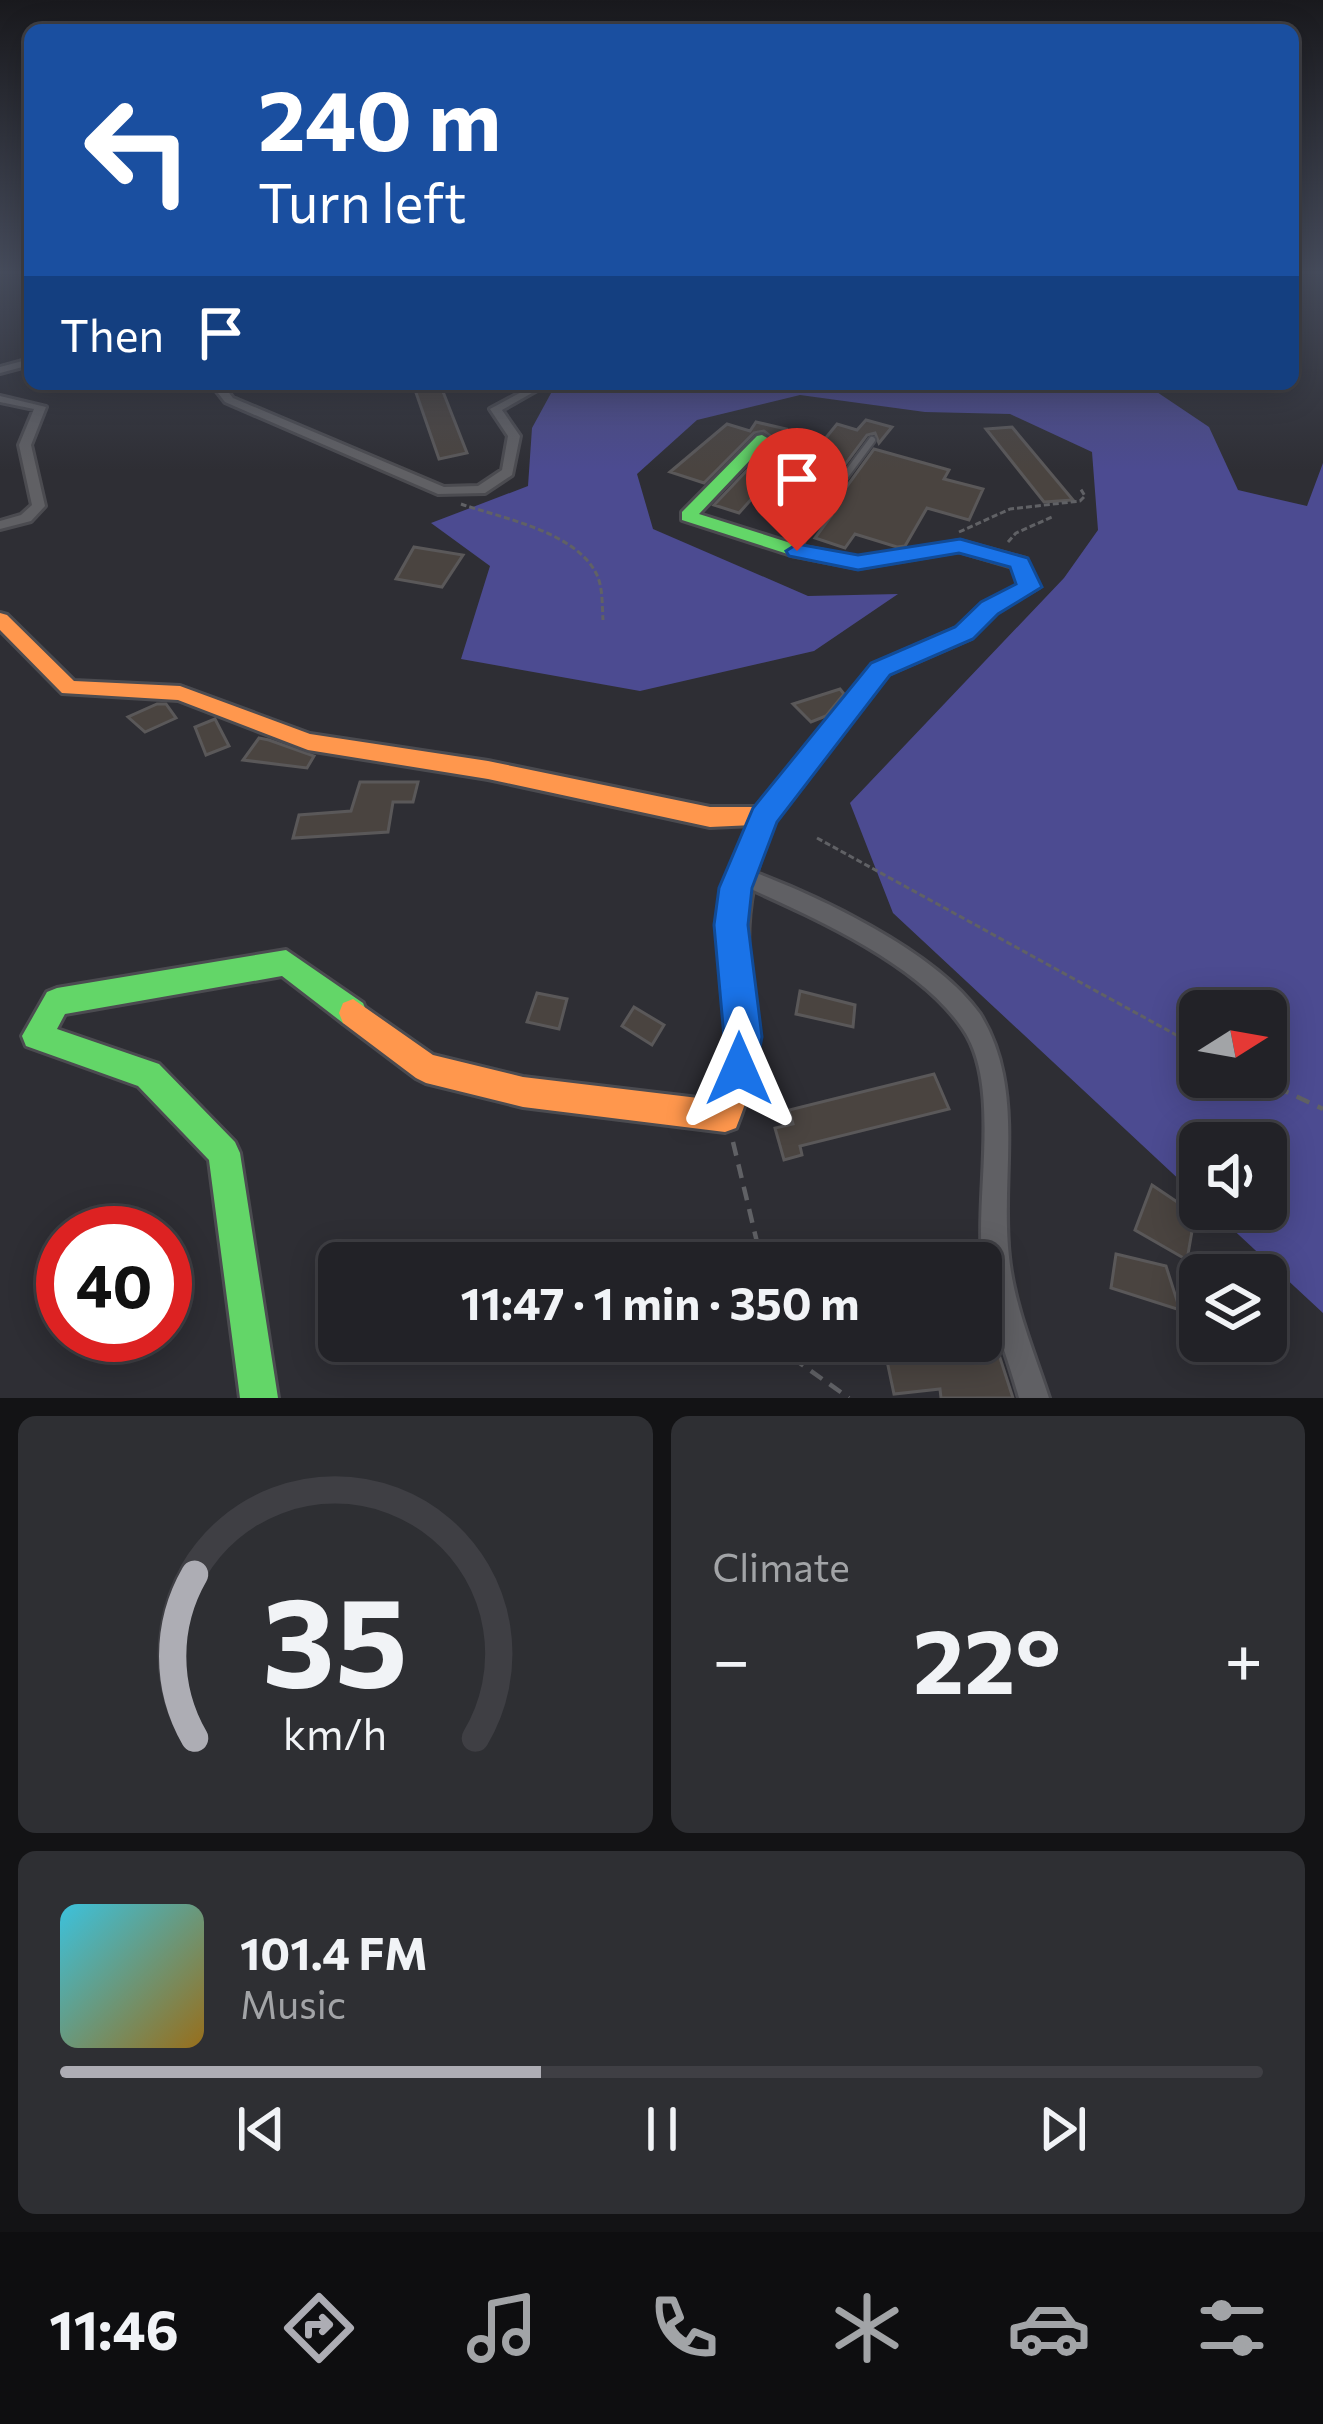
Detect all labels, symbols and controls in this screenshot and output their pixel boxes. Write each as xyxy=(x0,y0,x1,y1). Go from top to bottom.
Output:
text: 240 m xyxy=(258,66,501,168)
icon: left xyxy=(60,72,216,228)
text: Turn left xyxy=(258,168,466,234)
icon: arrive xyxy=(188,300,254,366)
text: Then xyxy=(60,306,164,361)
pin xyxy=(746,428,848,551)
icon: arrive xyxy=(764,446,830,512)
north arrow xyxy=(1179,990,1287,1098)
map controls xyxy=(1179,990,1287,1362)
position arrow xyxy=(676,1006,802,1132)
button: sound xyxy=(1179,1122,1287,1230)
speed limit sign: 40 xyxy=(36,1206,192,1362)
button: layers xyxy=(1179,1254,1287,1362)
text: 11:47 · 1 min · 350 m xyxy=(460,1274,860,1329)
text: Climate xyxy=(713,1542,850,1590)
text: 35 xyxy=(263,1560,408,1713)
text: 22° xyxy=(913,1602,1061,1713)
text: − xyxy=(713,1617,750,1698)
text: + xyxy=(1224,1617,1263,1698)
text: km/h xyxy=(283,1705,387,1758)
text: 101.4 FM xyxy=(240,1924,428,1979)
text: Music xyxy=(240,1979,346,2027)
icon: previous xyxy=(228,2096,294,2162)
icon: pause xyxy=(629,2096,695,2162)
icon: next xyxy=(1030,2096,1096,2162)
icon: directions xyxy=(277,2286,361,2370)
icon: music xyxy=(460,2286,544,2370)
icon: phone xyxy=(642,2286,726,2370)
icon: climate xyxy=(825,2286,909,2370)
icon: car xyxy=(1007,2286,1091,2370)
icon: filters xyxy=(1190,2286,1274,2370)
text: 11:46 xyxy=(49,2295,179,2361)

